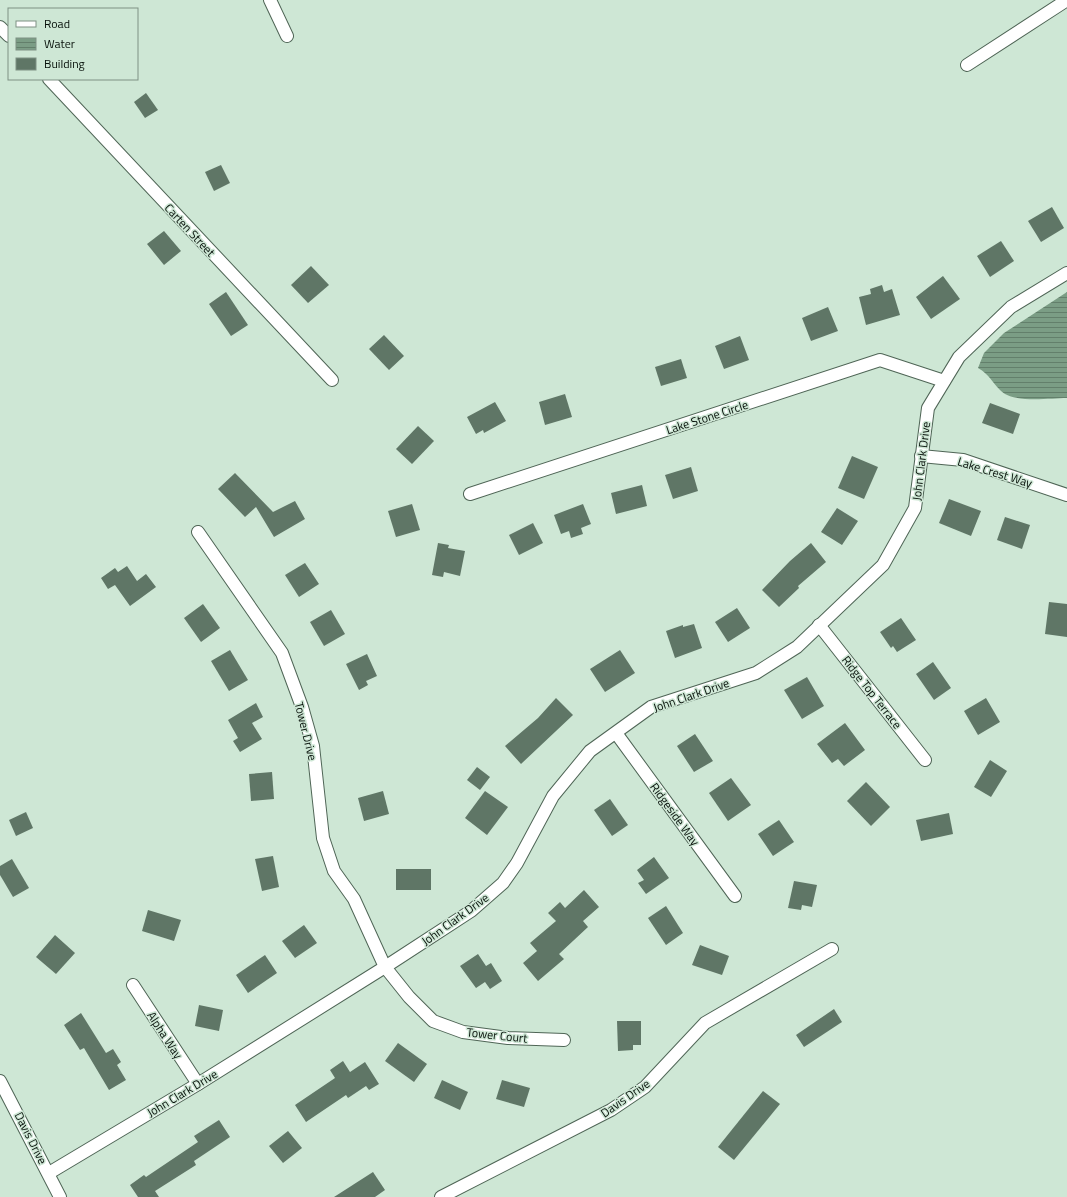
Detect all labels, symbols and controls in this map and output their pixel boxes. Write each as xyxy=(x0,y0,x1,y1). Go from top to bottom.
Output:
legend xyxy=(8,8,138,80)
text: Road xyxy=(44,14,70,33)
text: Water xyxy=(44,34,75,53)
text: Building xyxy=(44,54,85,73)
street label: Carten Street xyxy=(160,199,220,262)
street label: Lake Stone Circle xyxy=(663,395,751,439)
street label: John Clark Drive xyxy=(907,420,935,502)
street label: Lake Crest Way xyxy=(955,452,1035,492)
street label: Ridge Top Terrace xyxy=(837,651,907,733)
street label: John Clark Drive xyxy=(650,673,732,717)
street label: Tower Drive xyxy=(290,700,322,762)
street label: Ridgeside Way xyxy=(646,778,705,850)
street label: John Clark Drive xyxy=(417,888,493,950)
street label: Alpha Way xyxy=(142,1007,188,1063)
street label: Tower Court xyxy=(466,1022,529,1048)
street label: John Clark Drive xyxy=(143,1064,221,1122)
street label: Davis Drive xyxy=(596,1074,654,1122)
street label: Davis Drive xyxy=(10,1108,52,1168)

